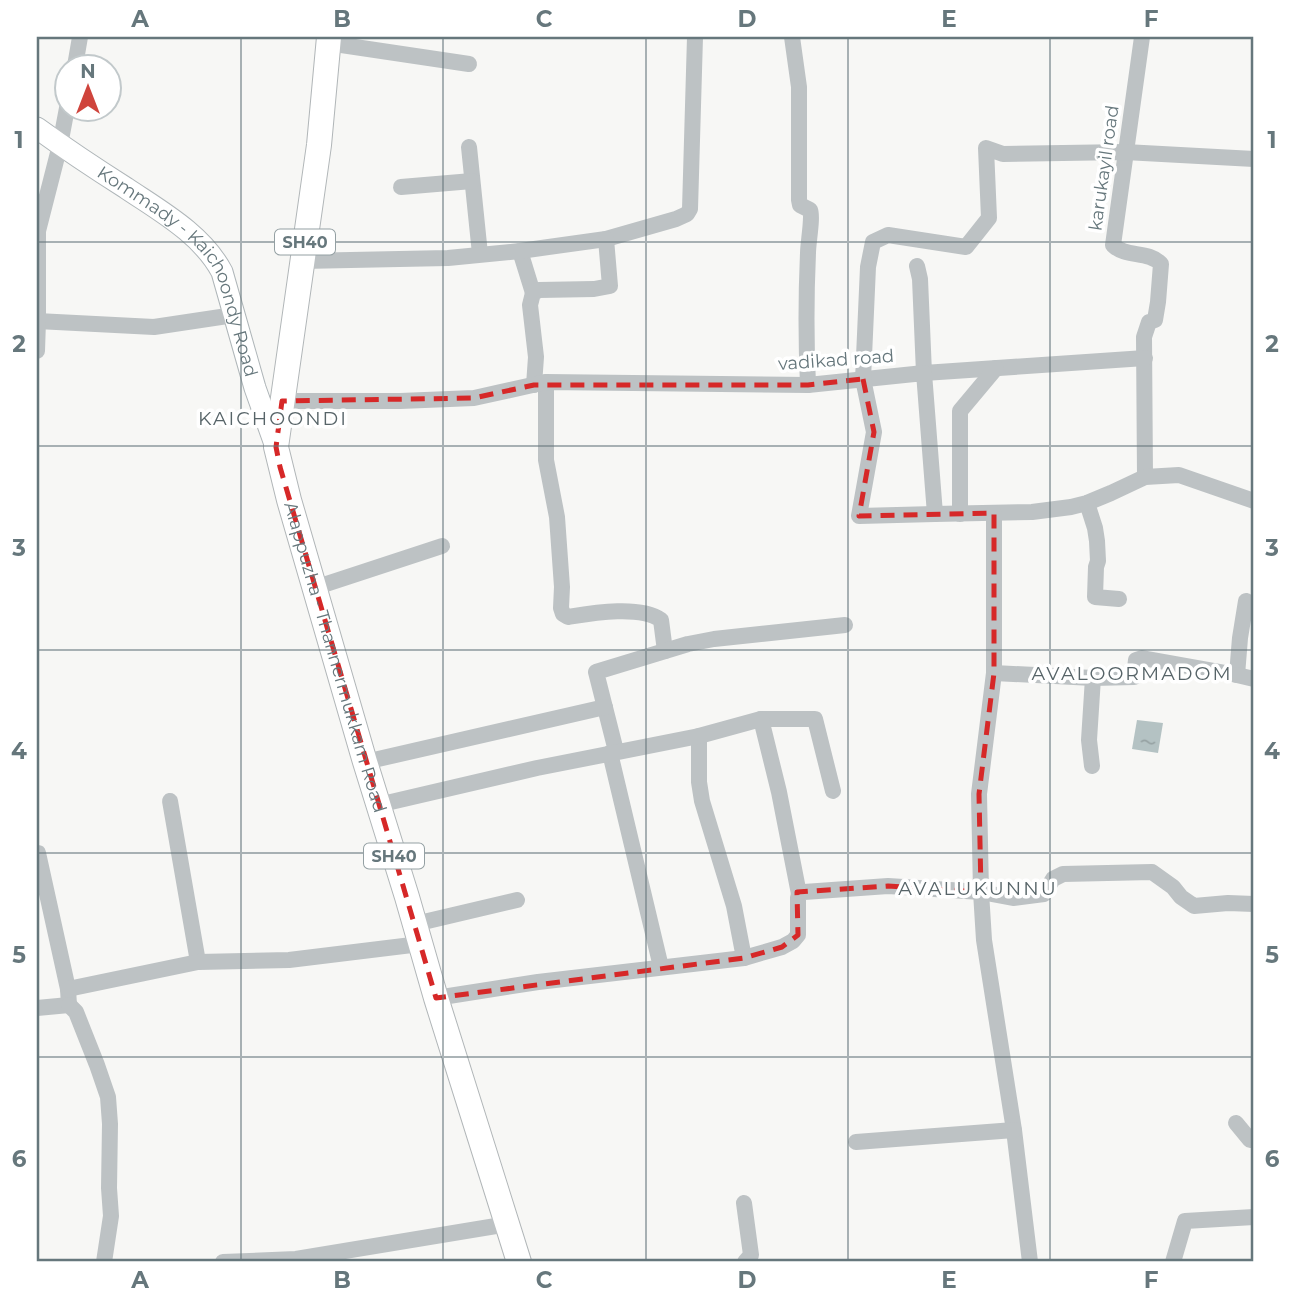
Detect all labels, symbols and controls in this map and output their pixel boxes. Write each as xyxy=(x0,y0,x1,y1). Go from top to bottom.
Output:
text: A xyxy=(130,5,149,33)
text: B xyxy=(333,5,351,33)
text: C xyxy=(536,5,553,33)
text: D xyxy=(738,5,757,33)
text: E xyxy=(941,5,957,33)
text: F xyxy=(1144,5,1159,33)
north arrow xyxy=(52,52,122,122)
text: N xyxy=(80,60,96,83)
street label: karukayil road xyxy=(1084,104,1124,232)
text: 1 xyxy=(14,126,24,154)
text: 1 xyxy=(1267,126,1277,154)
street label: Kommady - Kaichoondy Road xyxy=(93,161,262,379)
road number: SH40 xyxy=(275,230,335,254)
text: 2 xyxy=(12,330,26,358)
text: 2 xyxy=(1265,330,1279,358)
street label: vadikad road xyxy=(777,345,895,375)
district label: KAICHOONDI xyxy=(198,407,348,430)
street label: Alappuzha - Thannermukkam Road xyxy=(279,499,391,815)
text: 3 xyxy=(11,534,26,562)
text: 3 xyxy=(1264,534,1279,562)
district label: AVALOORMADOM xyxy=(1031,662,1233,685)
text: 4 xyxy=(11,737,27,765)
text: 4 xyxy=(1264,737,1280,765)
road number: SH40 xyxy=(364,844,424,869)
district label: AVALUKUNNU xyxy=(898,877,1058,900)
text: 5 xyxy=(12,941,26,969)
text: 5 xyxy=(1265,941,1279,969)
text: 6 xyxy=(12,1145,27,1173)
text: 6 xyxy=(1265,1145,1280,1173)
text: A xyxy=(130,1266,149,1294)
text: B xyxy=(333,1266,351,1294)
text: C xyxy=(536,1266,553,1294)
text: D xyxy=(738,1266,757,1294)
text: E xyxy=(941,1266,957,1294)
text: F xyxy=(1144,1266,1159,1294)

